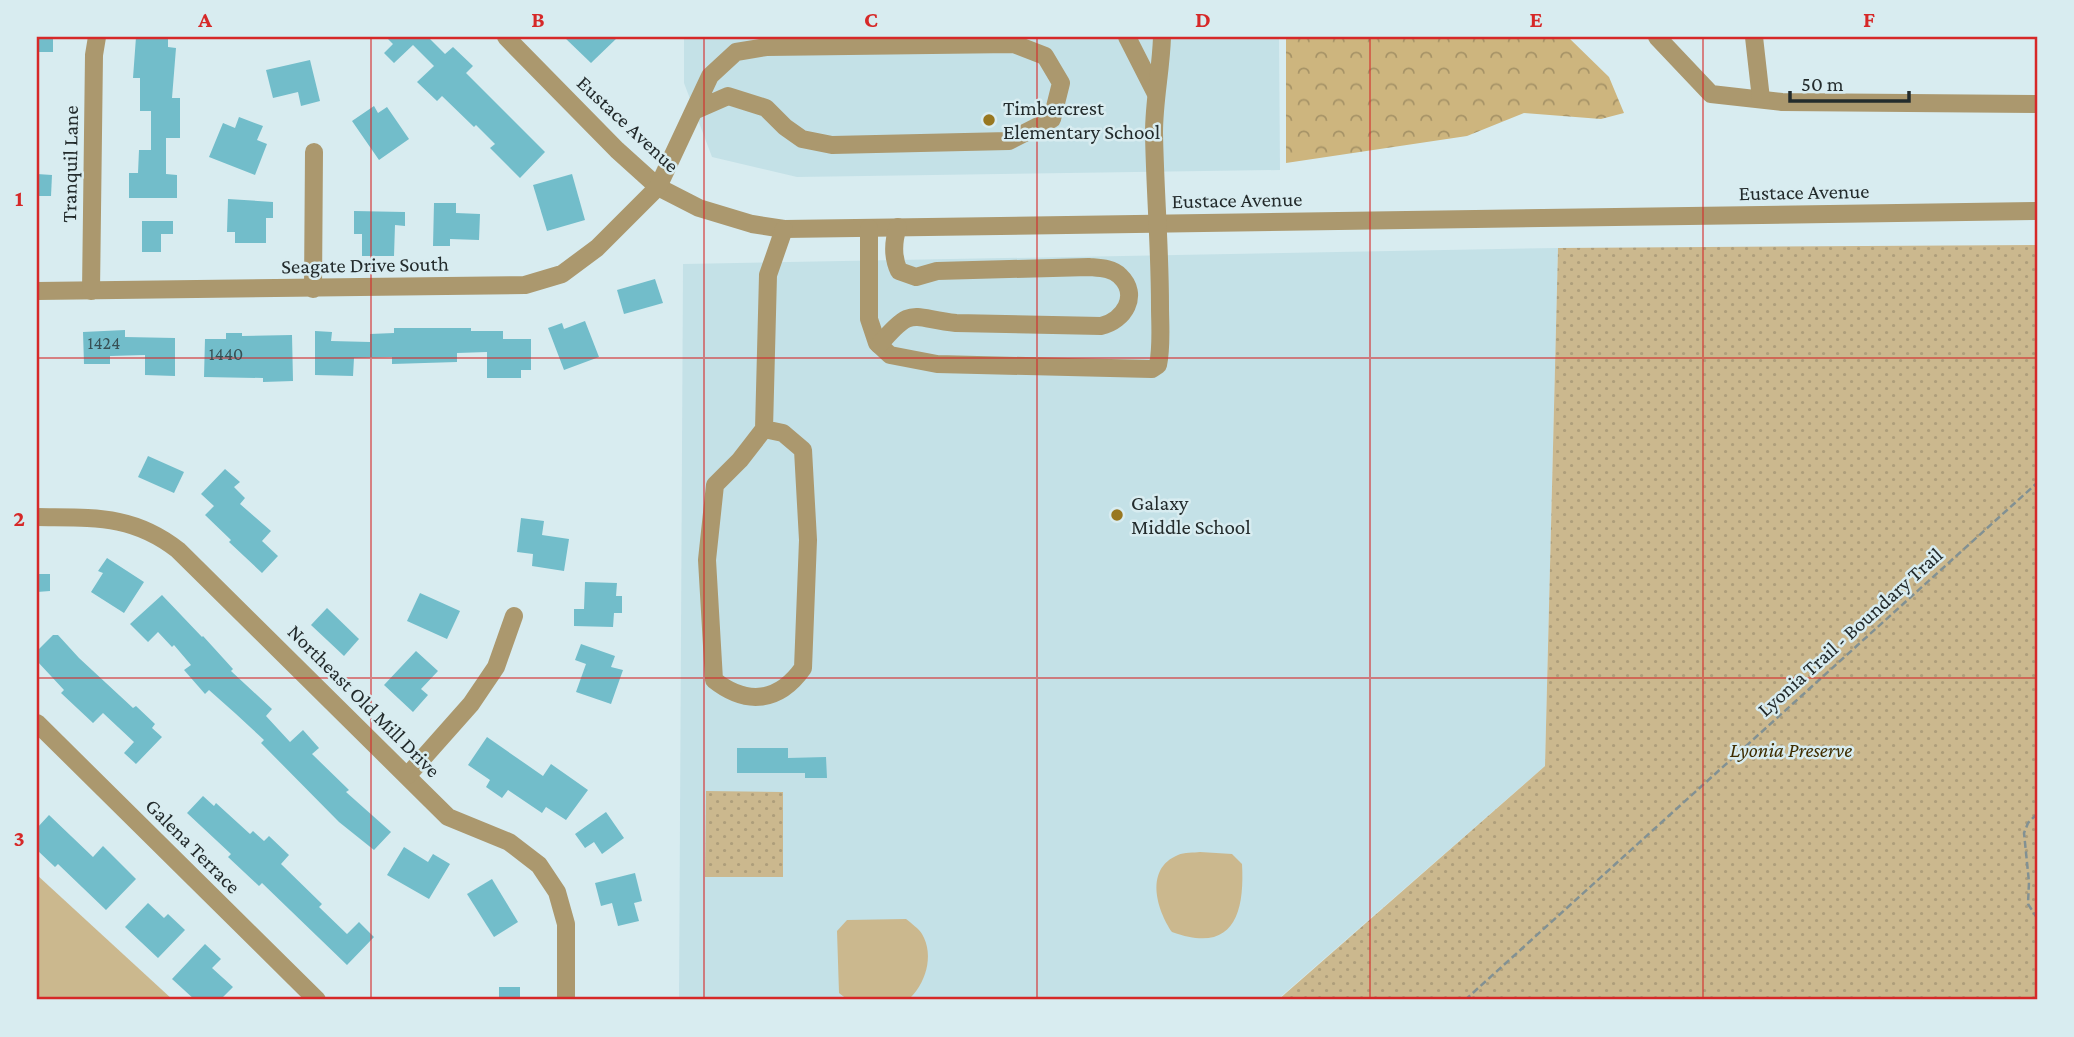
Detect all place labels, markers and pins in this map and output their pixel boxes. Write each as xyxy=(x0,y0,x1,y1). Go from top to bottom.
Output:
place label: Timbercrest Elementary School xyxy=(1003,96,1160,144)
marker: Timbercrest Elementary School xyxy=(981,112,997,128)
place label: Galaxy Middle School xyxy=(1131,491,1251,539)
marker: Galaxy Middle School xyxy=(1109,507,1125,523)

